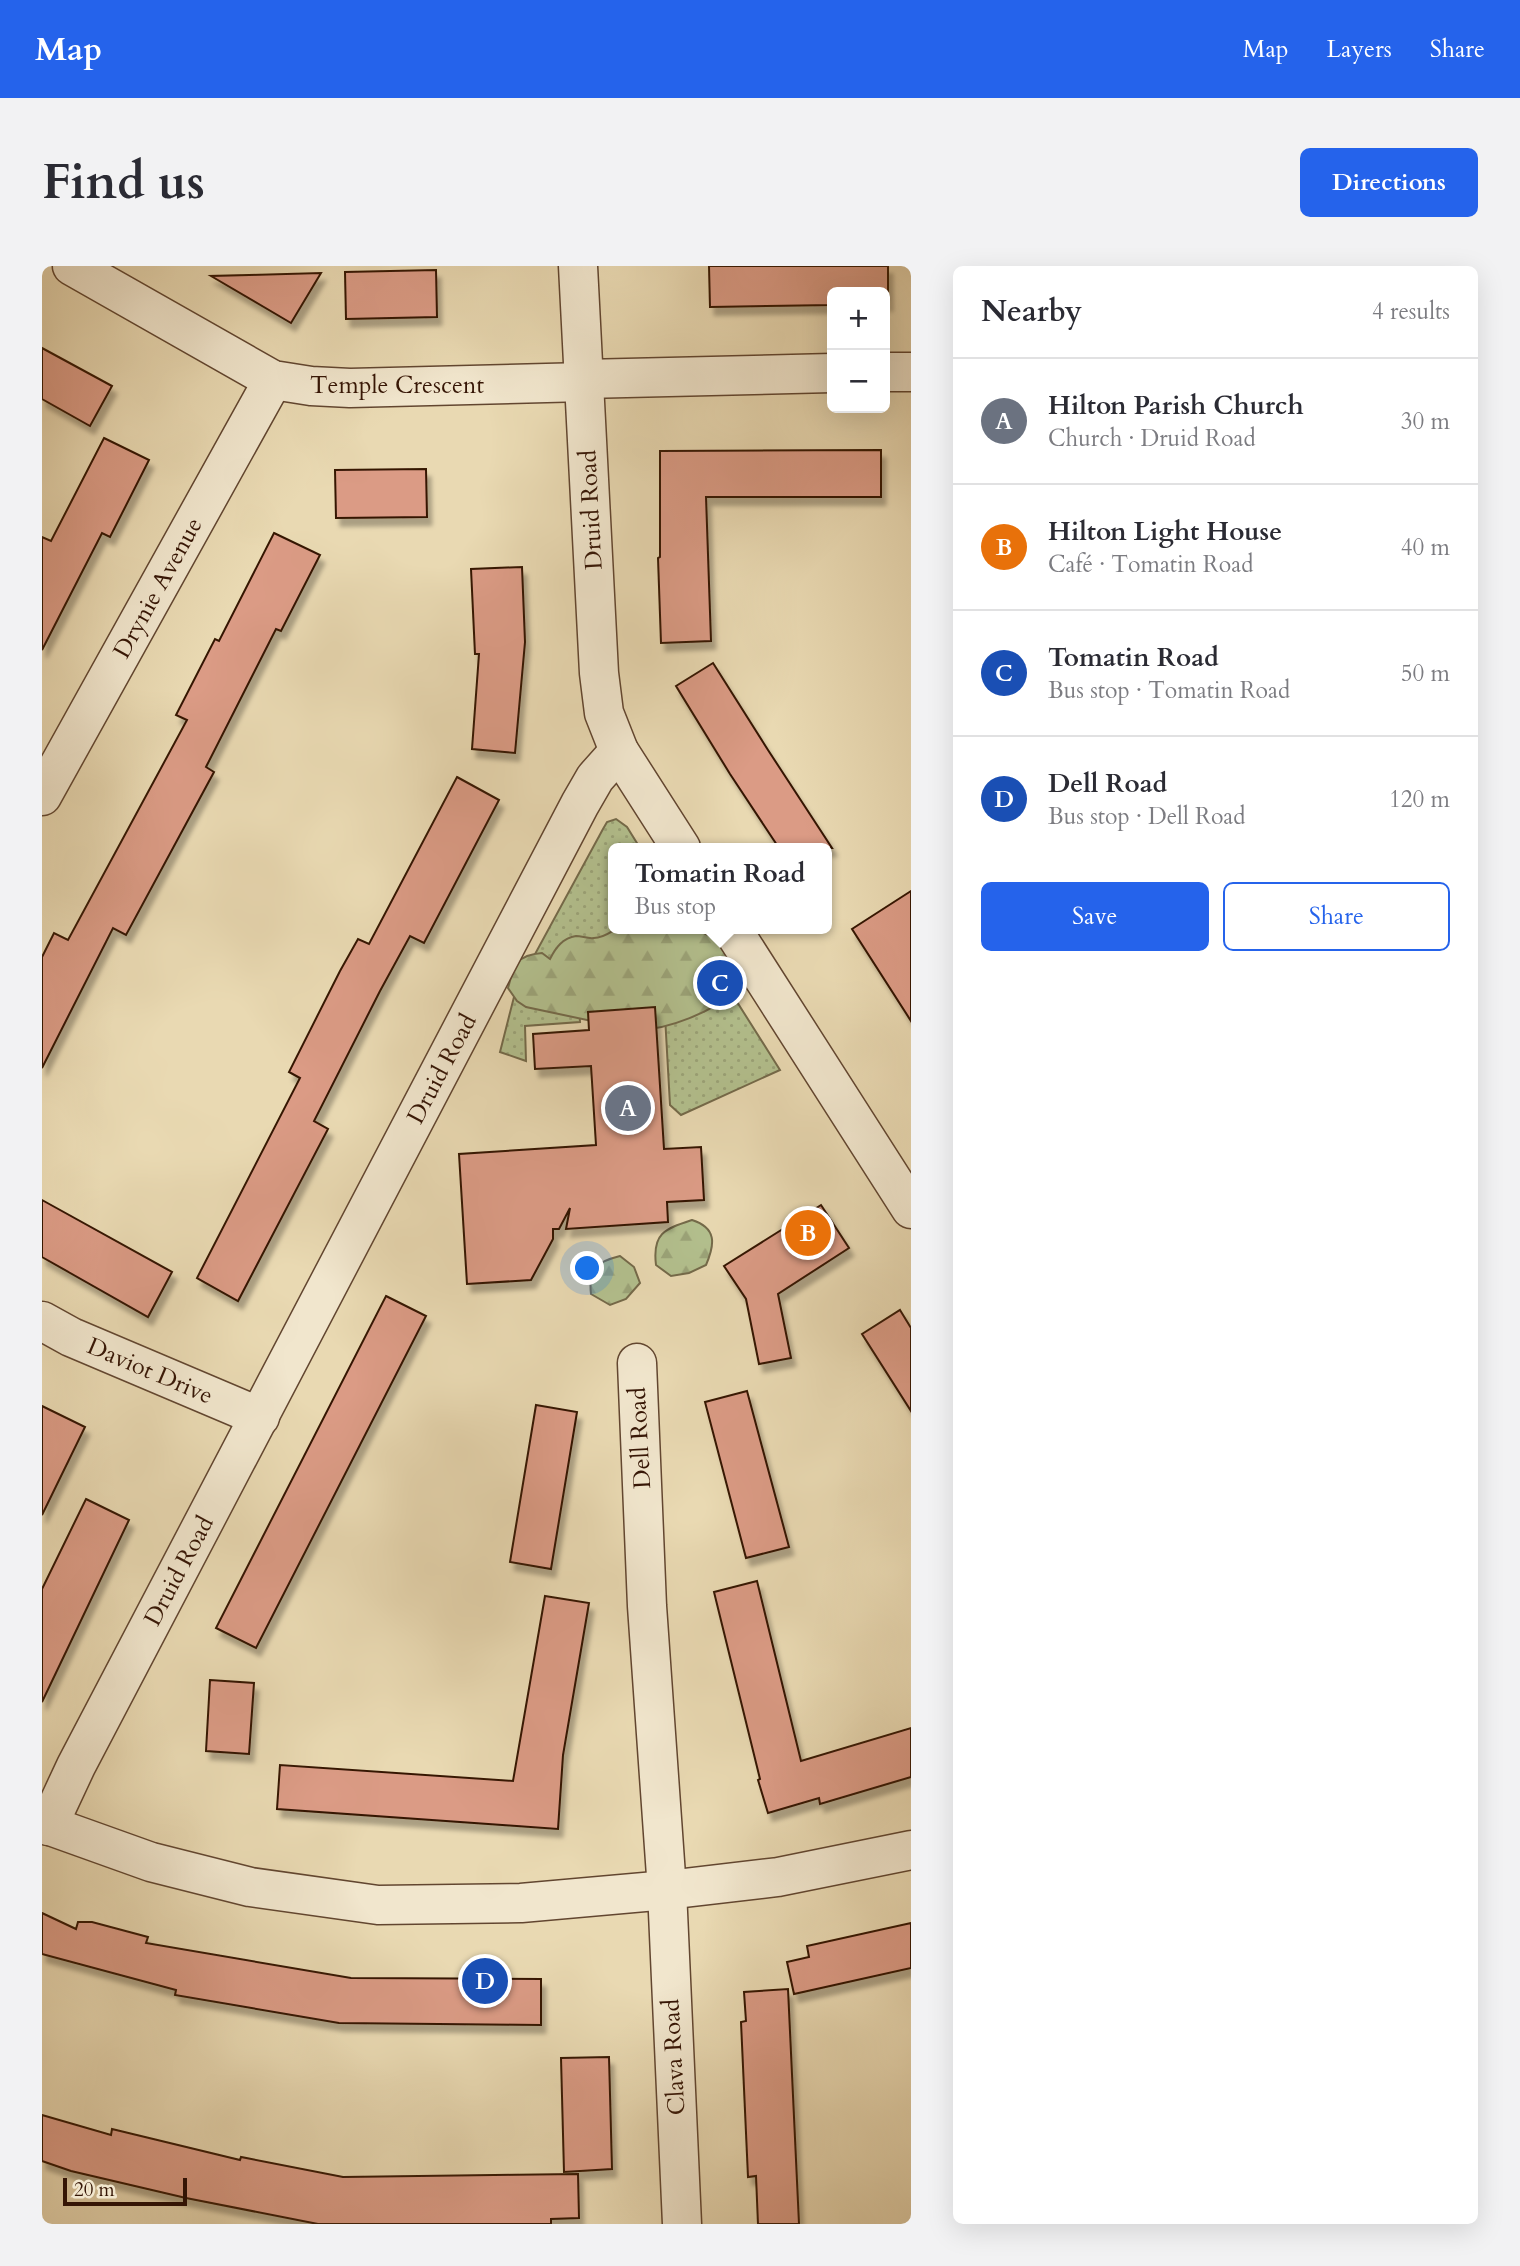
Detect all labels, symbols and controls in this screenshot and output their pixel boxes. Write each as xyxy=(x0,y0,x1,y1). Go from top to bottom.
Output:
text: Map xyxy=(35,27,102,72)
text: Map xyxy=(1243,33,1289,66)
text: Layers xyxy=(1327,33,1392,66)
text: Share xyxy=(1430,33,1485,66)
button: Directions xyxy=(1300,148,1478,217)
text: Find us xyxy=(42,149,205,216)
map controls xyxy=(827,287,890,413)
button: + xyxy=(827,287,890,350)
text: Nearby xyxy=(981,291,1082,332)
text: 4 results xyxy=(1372,296,1450,327)
button: − xyxy=(827,350,890,413)
street label: Temple Crescent xyxy=(310,369,484,402)
text: Hilton Parish Church xyxy=(1048,388,1304,423)
text: A xyxy=(995,406,1013,437)
text: 30 m xyxy=(1401,406,1450,437)
text: Church · Druid Road xyxy=(1048,423,1256,454)
street label: Druid Road xyxy=(571,449,611,571)
street label: Drynie Avenue xyxy=(106,512,210,664)
text: Hilton Light House xyxy=(1048,514,1282,549)
text: B xyxy=(996,532,1012,563)
text: 40 m xyxy=(1401,532,1450,563)
text: Café · Tomatin Road xyxy=(1048,549,1253,580)
text: Tomatin Road xyxy=(1048,640,1219,675)
text: C xyxy=(995,658,1013,689)
text: 50 m xyxy=(1401,658,1450,689)
text: Bus stop · Tomatin Road xyxy=(1048,675,1290,706)
text: Dell Road xyxy=(1048,766,1167,801)
text: D xyxy=(994,784,1014,815)
text: 120 m xyxy=(1389,784,1450,815)
text: Bus stop · Dell Road xyxy=(1048,801,1246,832)
popup xyxy=(608,843,832,934)
text: Tomatin Road xyxy=(635,856,805,891)
button: Save xyxy=(981,882,1209,951)
button: Share xyxy=(1223,882,1450,951)
text: Bus stop xyxy=(635,891,716,922)
pin: C xyxy=(697,957,743,1009)
street label: Druid Road xyxy=(399,1008,485,1130)
pin: A xyxy=(605,1082,651,1134)
pin: B xyxy=(785,1207,831,1259)
your location xyxy=(570,1251,604,1285)
street label: Daviot Drive xyxy=(82,1330,218,1412)
street label: Dell Road xyxy=(621,1386,659,1490)
street label: Druid Road xyxy=(136,1510,222,1632)
pin: D xyxy=(462,1955,508,2007)
street label: Clava Road xyxy=(654,1998,694,2116)
scale bar xyxy=(63,2175,187,2207)
text: 20 m xyxy=(74,2177,115,2203)

